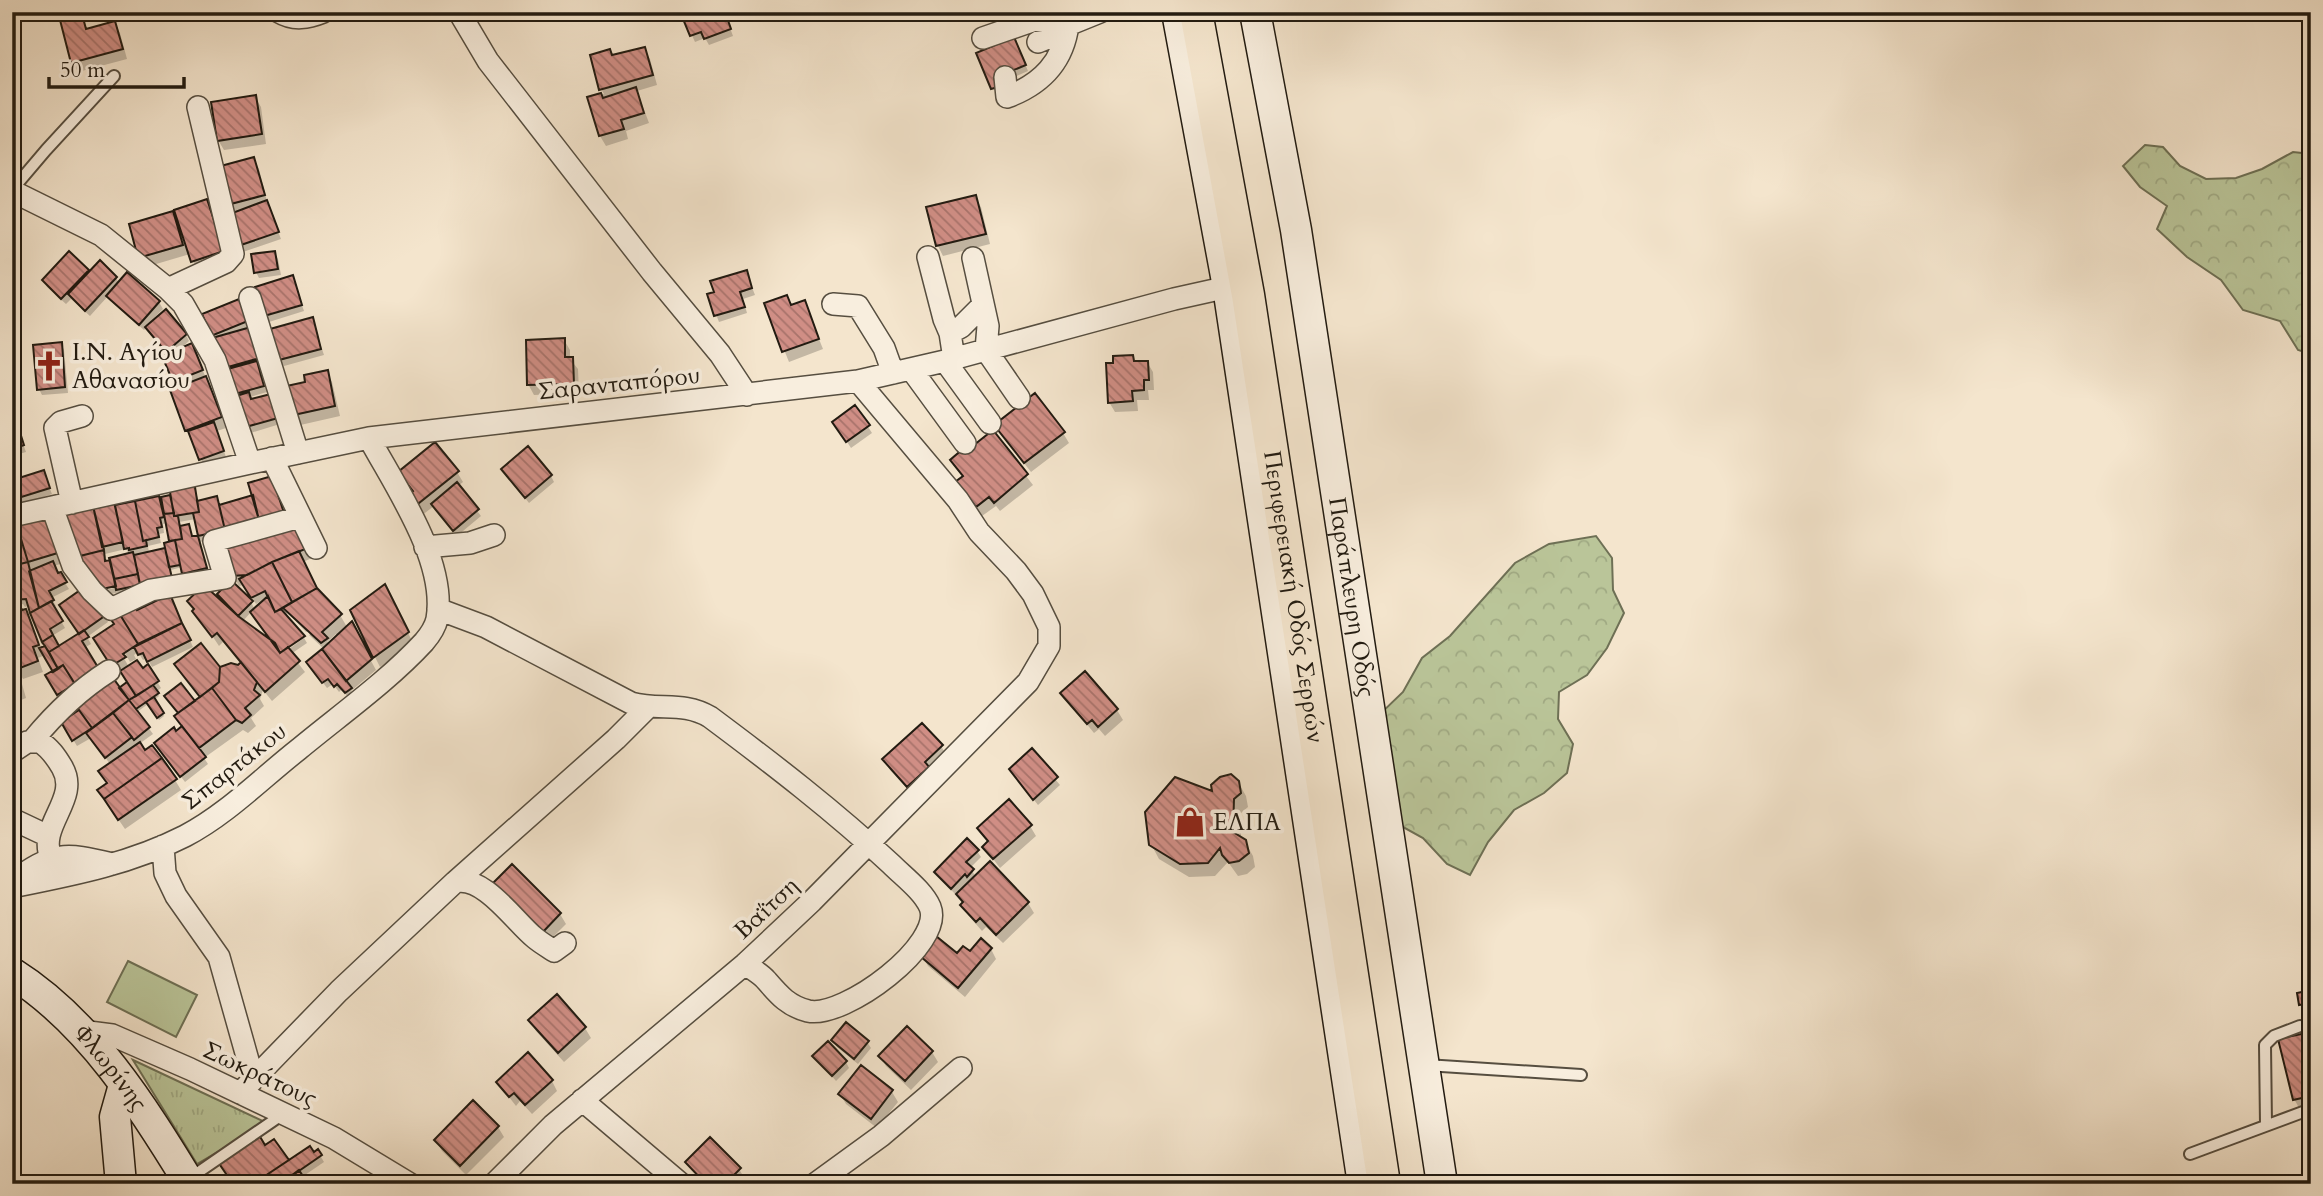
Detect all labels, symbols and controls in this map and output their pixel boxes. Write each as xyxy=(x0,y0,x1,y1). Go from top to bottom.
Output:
scale bar xyxy=(49,46,184,90)
text: 50 m xyxy=(60,56,105,85)
place label: Ι.Ν. Αγίου Αθανασίου xyxy=(72,336,190,397)
church icon: Ι.Ν. Αγίου Αθανασίου xyxy=(32,349,66,383)
street label: Σαρανταπόρου xyxy=(537,359,702,408)
street label: Περιφερειακή Οδός Σερρών xyxy=(1255,448,1332,745)
street label: Παράπλευρη Οδός xyxy=(1320,495,1383,699)
street label: Σπαρτάκου xyxy=(175,715,294,818)
shop icon: ΕΛΠΑ xyxy=(1173,805,1207,839)
place label: ΕΛΠΑ xyxy=(1213,806,1282,839)
street label: Βαΐτση xyxy=(727,870,806,947)
street label: Φλωρίνης xyxy=(66,1018,155,1118)
street label: Σωκράτους xyxy=(197,1034,322,1115)

